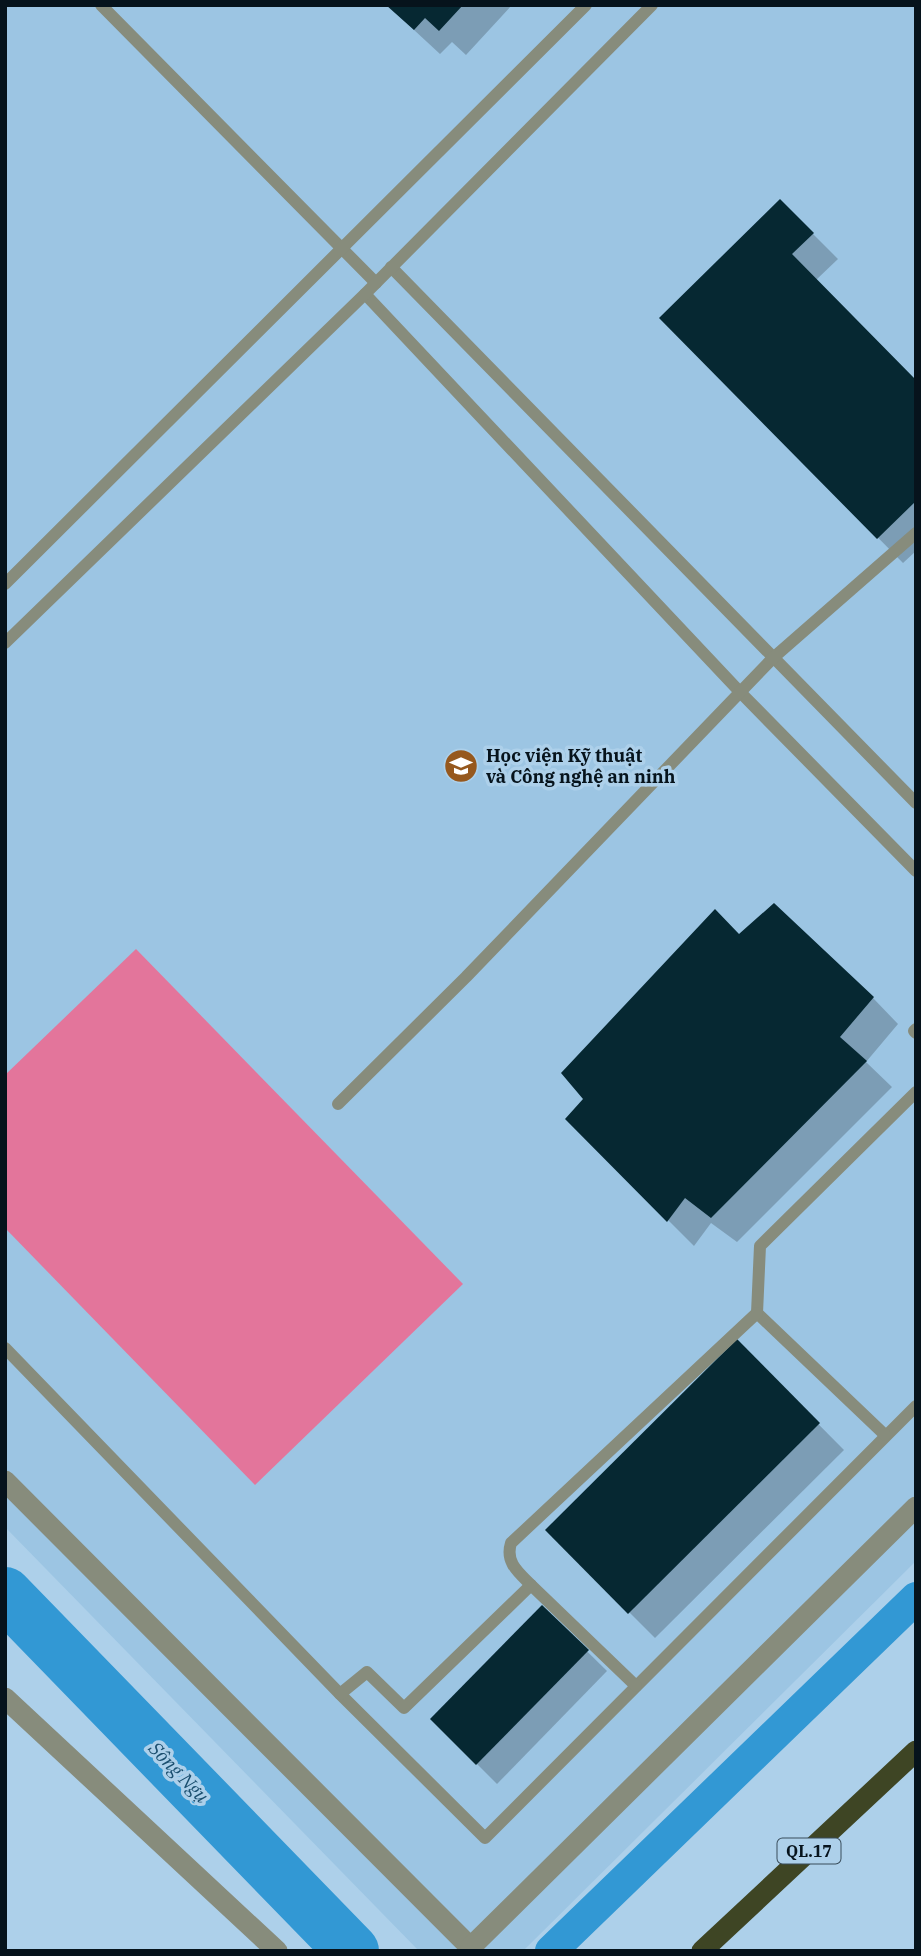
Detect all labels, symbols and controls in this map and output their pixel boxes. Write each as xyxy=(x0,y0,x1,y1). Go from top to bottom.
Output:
place label: Học viện Kỹ thuật và Công nghệ an ninh xyxy=(486,744,676,788)
school or university icon: Học viện Kỹ thuật và Công nghệ an ninh xyxy=(442,747,480,785)
water label: Sông Ngụ xyxy=(143,1735,214,1808)
road number: QL.17 xyxy=(778,1839,840,1864)

